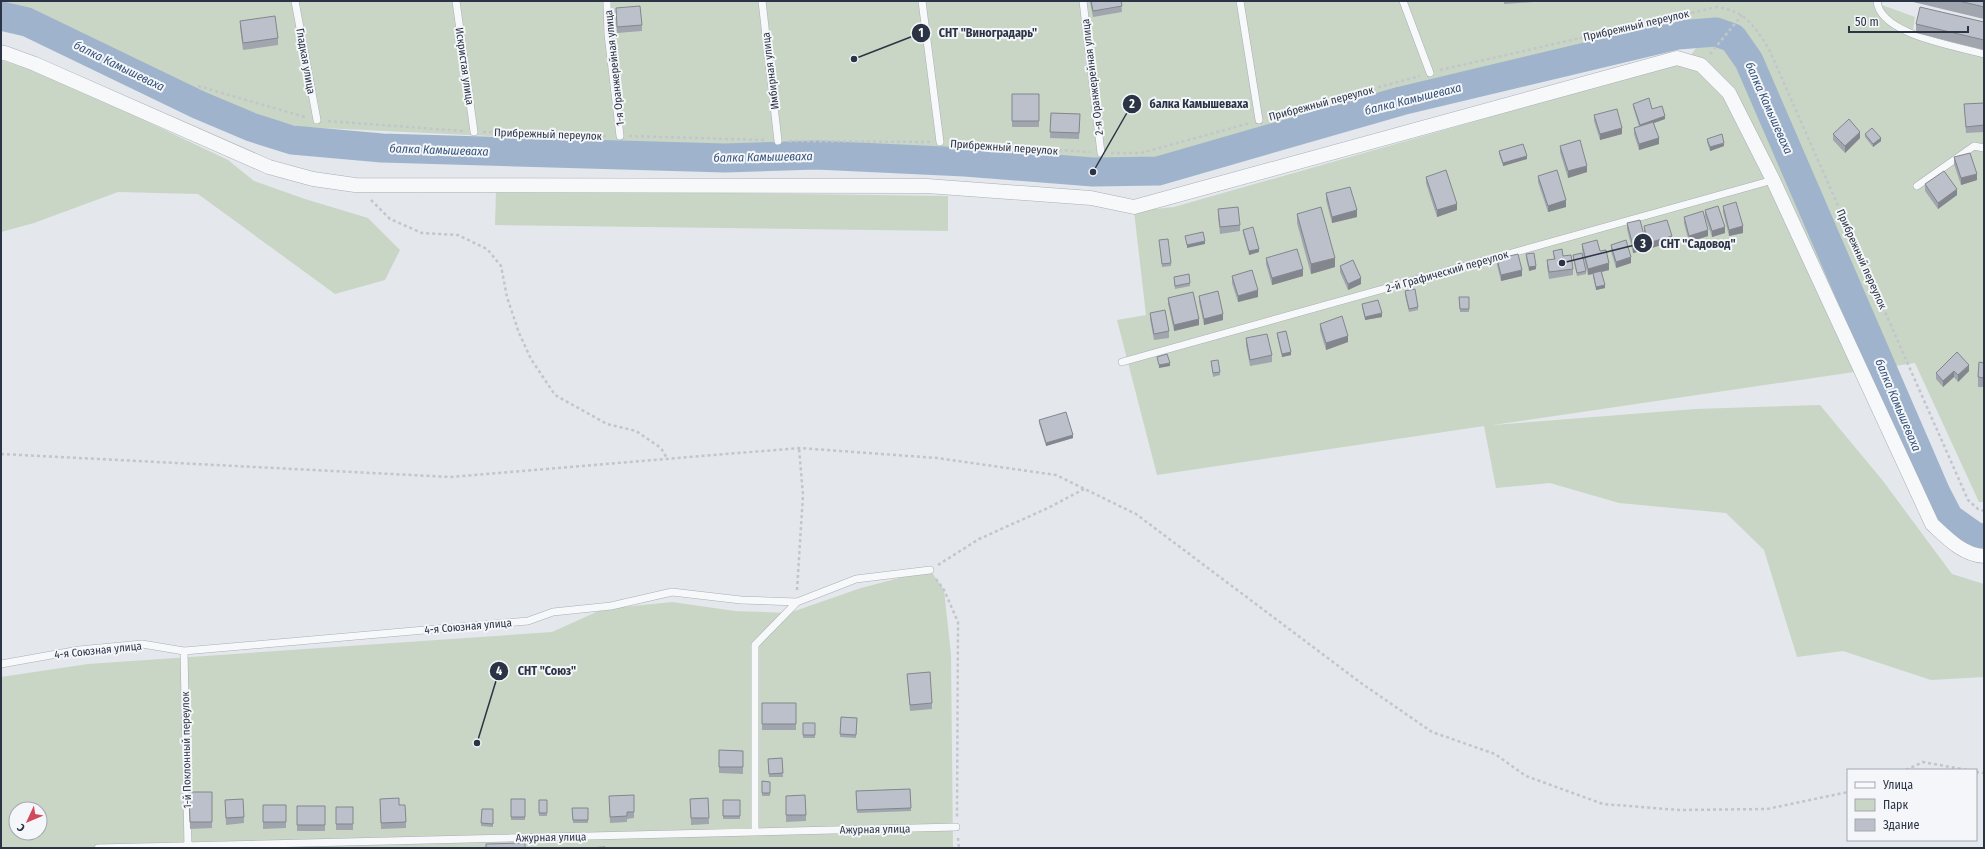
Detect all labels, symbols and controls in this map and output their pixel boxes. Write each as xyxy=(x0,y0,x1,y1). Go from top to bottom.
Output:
street label: Прибрежный переулок xyxy=(1582,7,1691,44)
scale bar xyxy=(1849,8,1968,34)
street label: 1-я Оранжерейная улица xyxy=(602,9,627,127)
text: 50 m xyxy=(1855,15,1879,29)
street label: 2-я Оранжерейная улица xyxy=(1079,18,1106,136)
callout: СНТ "Виноградарь" xyxy=(911,21,1046,45)
text: 1 xyxy=(918,26,924,40)
text: СНТ "Виноградарь" xyxy=(939,26,1037,40)
street label: Гладкая улица xyxy=(293,27,318,95)
street label: Искристая улица xyxy=(453,27,476,106)
street label: Имбирная улица xyxy=(759,32,782,110)
water label: балка Камышеваха xyxy=(71,38,167,94)
water label: балка Камышеваха xyxy=(1742,60,1796,156)
water label: балка Камышеваха xyxy=(1363,80,1463,118)
street label: Прибрежный переулок xyxy=(1267,83,1376,124)
callout: балка Камышеваха xyxy=(1122,92,1256,116)
text: 2 xyxy=(1128,97,1135,111)
text: балка Камышеваха xyxy=(1150,97,1249,111)
street label: Прибрежный переулок xyxy=(494,126,603,143)
street label: Прибрежный переулок xyxy=(950,137,1059,158)
water label: балка Камышеваха xyxy=(389,141,489,159)
water label: балка Камышеваха xyxy=(713,149,813,165)
street label: Прибрежный переулок xyxy=(1834,207,1890,312)
callout: СНТ "Садовод" xyxy=(1633,231,1744,255)
text: 3 xyxy=(1639,237,1646,251)
text: СНТ "Садовод" xyxy=(1660,237,1736,251)
street label: 2-й Графический переулок xyxy=(1384,248,1511,295)
water label: балка Камышеваха xyxy=(1872,357,1924,453)
street label: 4-я Союзная улица xyxy=(424,616,512,637)
street label: 4-я Союзная улица xyxy=(54,639,142,662)
callout: СНТ "Союз" xyxy=(489,659,584,683)
text: 4 xyxy=(496,664,502,678)
text: СНТ "Союз" xyxy=(518,664,576,678)
street label: 1-й Поклонный переулок xyxy=(179,690,194,809)
legend xyxy=(1847,769,1977,841)
text: Улица xyxy=(1882,778,1913,792)
text: Парк xyxy=(1883,798,1909,812)
north arrow xyxy=(8,801,48,841)
text: Здание xyxy=(1883,818,1919,832)
text: С xyxy=(14,821,28,834)
street label: Ажурная улица xyxy=(840,822,910,837)
street label: Ажурная улица xyxy=(516,830,586,845)

